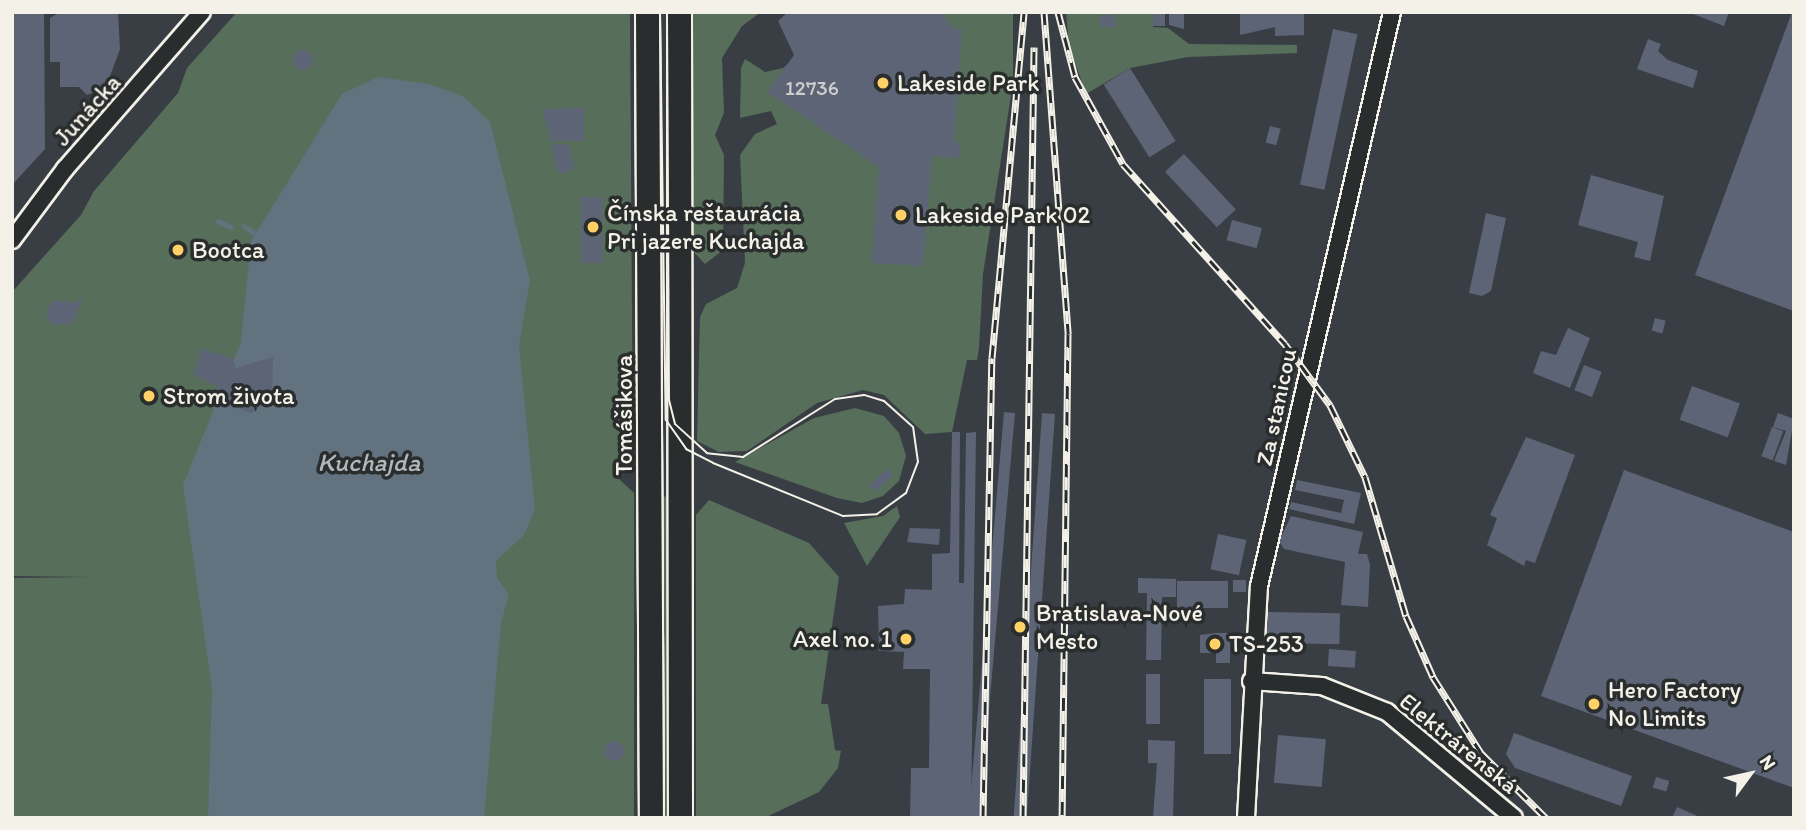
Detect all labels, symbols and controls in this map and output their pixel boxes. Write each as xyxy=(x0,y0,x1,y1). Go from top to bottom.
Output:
street label: Junácka xyxy=(48,68,126,152)
place label: Lakeside Park xyxy=(897,69,1039,97)
house number: 12736 xyxy=(785,75,839,101)
marker: Lakeside Park xyxy=(875,75,891,91)
place label: Čínska reštaurácia Pri jazere Kuchajda xyxy=(607,199,804,255)
place label: Lakeside Park 02 xyxy=(915,201,1090,229)
marker: Lakeside Park 02 xyxy=(893,207,909,223)
marker: Čínska reštaurácia Pri jazere Kuchajda xyxy=(585,219,601,235)
place label: Bootca xyxy=(192,236,264,264)
marker: Bootca xyxy=(170,242,186,258)
street label: Za stanicou xyxy=(1249,345,1303,469)
street label: Tomášikova xyxy=(610,355,638,475)
place label: Strom života xyxy=(163,382,294,410)
marker: Strom života xyxy=(141,388,157,404)
water label: Kuchajda xyxy=(317,447,421,479)
place label: Bratislava-Nové Mesto xyxy=(1036,599,1203,655)
marker: Bratislava-Nové Mesto xyxy=(1010,617,1030,637)
place label: Axel no. 1 xyxy=(793,625,892,653)
place label: TS-253 xyxy=(1229,630,1304,658)
marker: Axel no. 1 xyxy=(898,631,914,647)
marker: TS-253 xyxy=(1207,636,1223,652)
place label: Hero Factory No Limits xyxy=(1608,676,1740,732)
street label: Elektrárenská xyxy=(1394,686,1524,800)
marker: Hero Factory No Limits xyxy=(1586,696,1602,712)
north arrow xyxy=(1715,739,1785,809)
text: N xyxy=(1755,751,1781,774)

